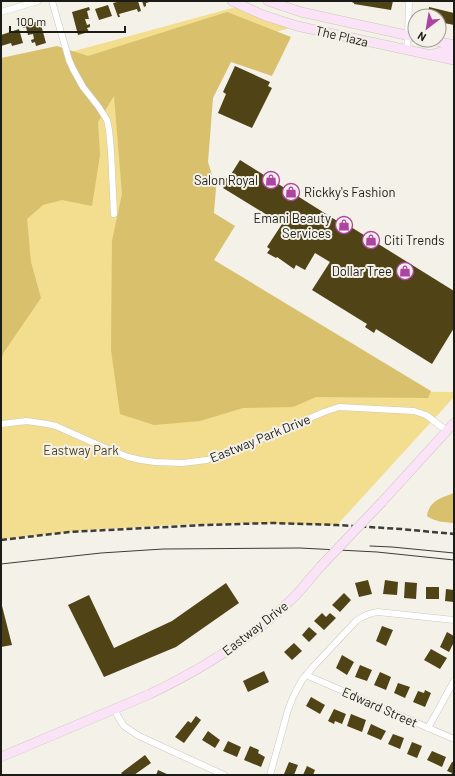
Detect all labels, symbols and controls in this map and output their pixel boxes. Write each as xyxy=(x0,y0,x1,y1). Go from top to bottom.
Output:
scale bar xyxy=(10,8,125,34)
north arrow xyxy=(407,8,447,48)
text: 100 m xyxy=(16,14,46,28)
street label: The Plaza xyxy=(314,22,370,50)
text: N xyxy=(415,30,428,44)
shop icon: Salon Royal xyxy=(261,170,281,190)
place label: Salon Royal xyxy=(194,172,258,188)
shop icon: Rickky's Fashion xyxy=(281,182,301,202)
place label: Rickky's Fashion xyxy=(304,184,396,200)
place label: Emani Beauty Services xyxy=(253,210,331,241)
shop icon: Emani Beauty Services xyxy=(334,215,354,235)
shop icon: Citi Trends xyxy=(361,230,381,250)
place label: Citi Trends xyxy=(384,232,444,248)
shop icon: Dollar Tree xyxy=(395,261,415,281)
place label: Dollar Tree xyxy=(332,263,392,279)
street label: Eastway Park Drive xyxy=(207,411,313,465)
park label: Eastway Park xyxy=(43,442,119,458)
street label: Eastway Drive xyxy=(219,597,291,659)
street label: Edward Street xyxy=(340,683,420,731)

